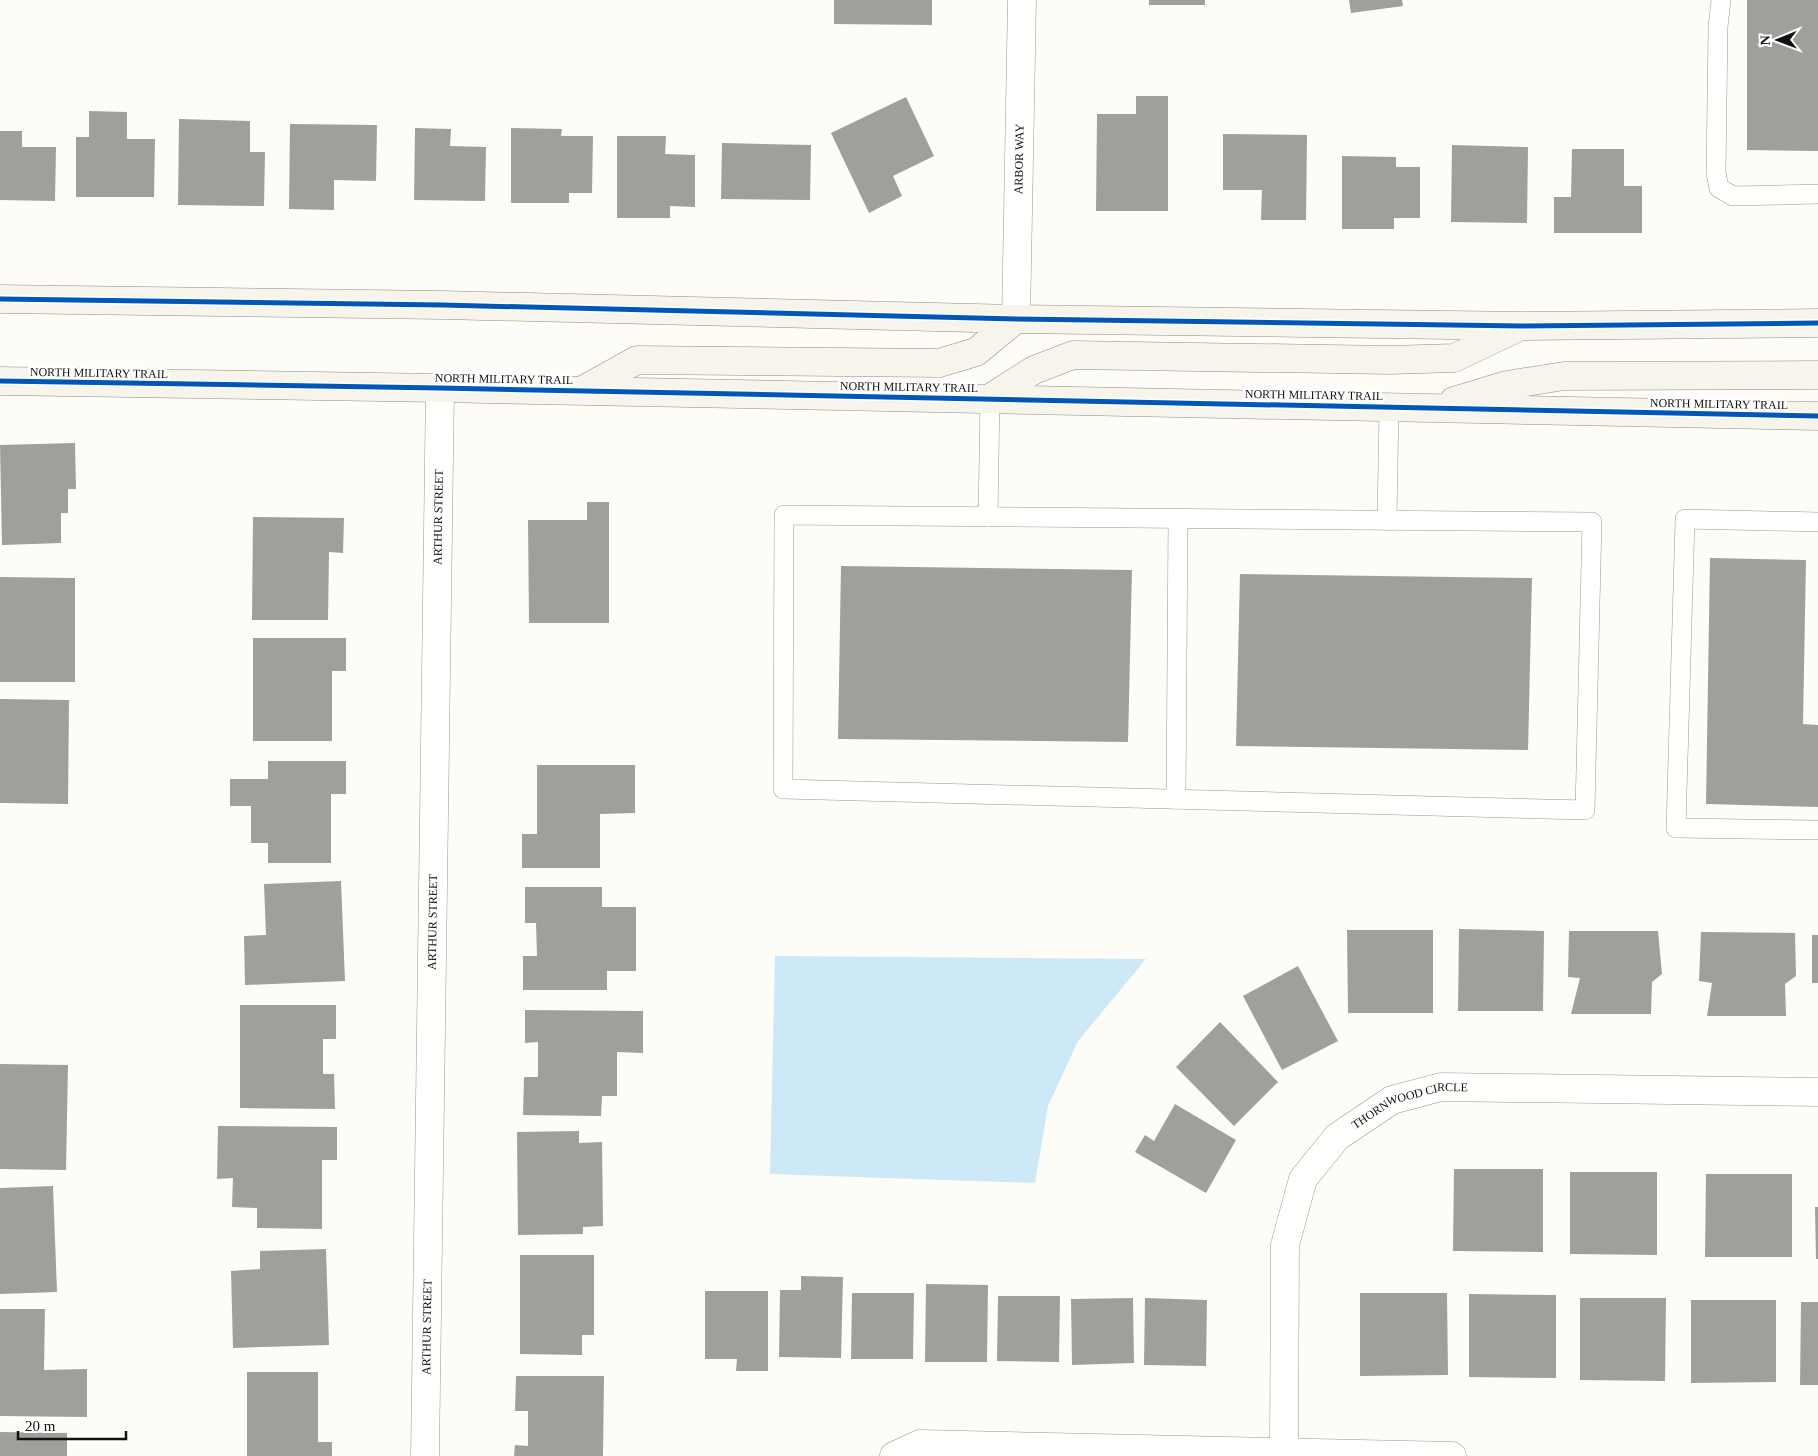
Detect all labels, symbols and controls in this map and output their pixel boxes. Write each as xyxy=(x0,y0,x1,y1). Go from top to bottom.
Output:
north arrow xyxy=(1753,15,1803,65)
text: N xyxy=(1758,35,1773,45)
street label: ARBOR WAY xyxy=(1011,123,1027,194)
street label: NORTH MILITARY TRAIL xyxy=(30,365,168,381)
street label: NORTH MILITARY TRAIL xyxy=(435,371,573,387)
street label: NORTH MILITARY TRAIL xyxy=(840,379,978,395)
street label: NORTH MILITARY TRAIL xyxy=(1245,387,1383,403)
street label: NORTH MILITARY TRAIL xyxy=(1650,396,1788,412)
street label: ARTHUR STREET xyxy=(431,468,446,565)
street label: ARTHUR STREET xyxy=(425,873,440,970)
street label: THORNWOOD CIRCLE xyxy=(1349,1080,1468,1132)
street label: ARTHUR STREET xyxy=(419,1278,434,1375)
scale bar xyxy=(18,1408,125,1440)
text: 20 m xyxy=(25,1418,56,1434)

